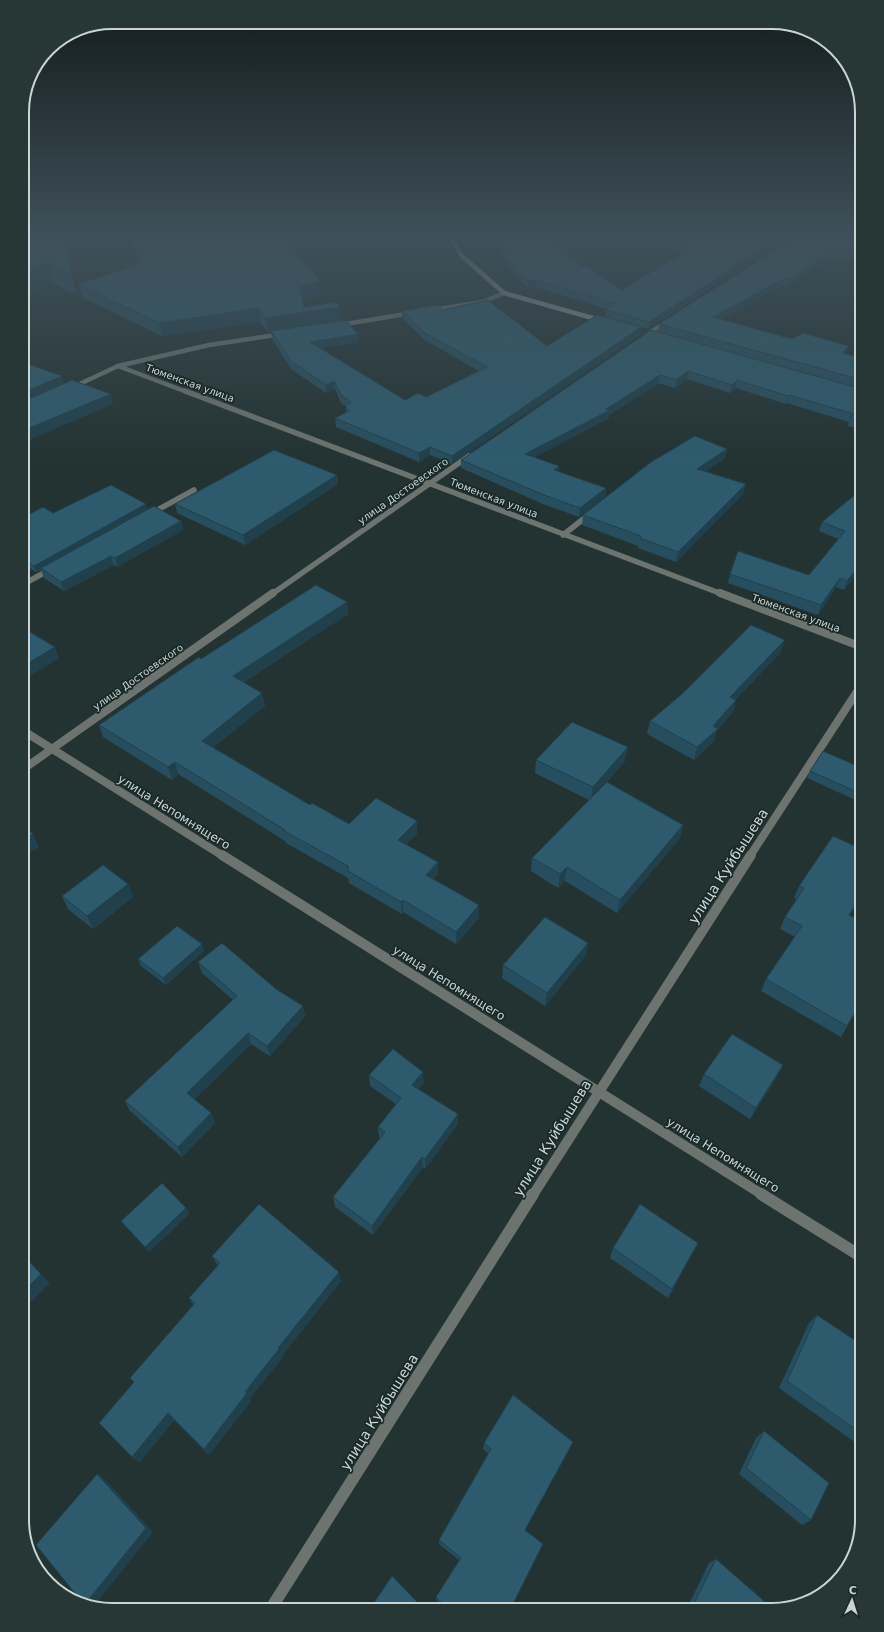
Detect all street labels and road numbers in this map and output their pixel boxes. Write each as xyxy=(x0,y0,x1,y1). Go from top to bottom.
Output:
street label: Тюменская улица xyxy=(143,362,236,404)
street label: улица Достоевского xyxy=(356,456,450,526)
street label: Тюменская улица xyxy=(448,476,540,520)
street label: Тюменская улица xyxy=(749,592,842,634)
street label: улица Достоевского xyxy=(91,642,185,712)
street label: улица Непомнящего xyxy=(115,772,233,852)
street label: улица Куйбышева xyxy=(685,805,771,927)
street label: улица Непомнящего xyxy=(390,943,508,1023)
street label: улица Куйбышева xyxy=(510,1077,594,1199)
street label: улица Непомнящего xyxy=(664,1115,782,1195)
street label: улица Куйбышева xyxy=(337,1351,421,1473)

